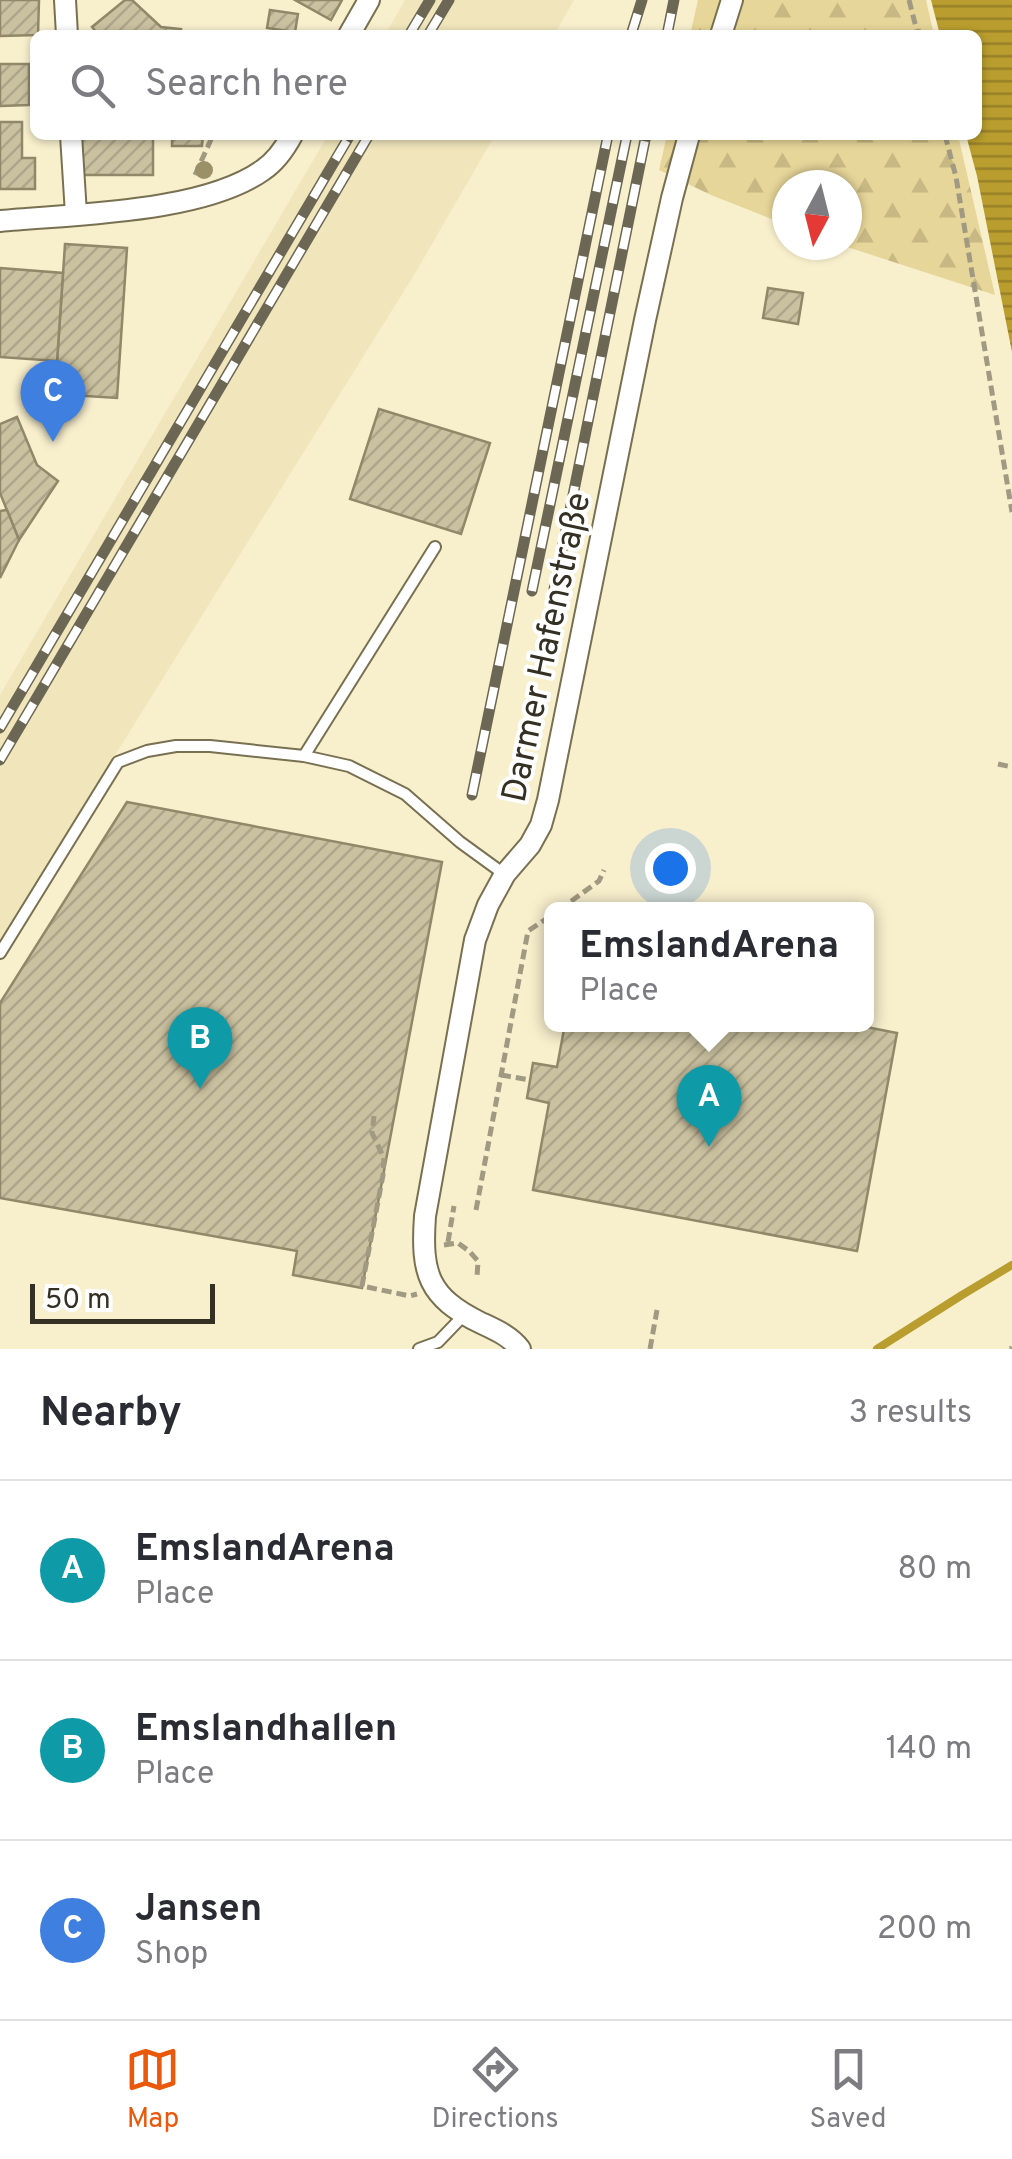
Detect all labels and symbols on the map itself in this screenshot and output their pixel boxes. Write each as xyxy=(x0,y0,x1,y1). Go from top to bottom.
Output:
north arrow xyxy=(772,170,862,260)
pin: C xyxy=(20,360,86,442)
street label: Darmer Hafenstraße xyxy=(494,489,602,807)
your location xyxy=(645,843,696,894)
pin: B xyxy=(168,1006,232,1089)
pin: A xyxy=(676,1064,742,1147)
scale bar xyxy=(30,1279,215,1324)

